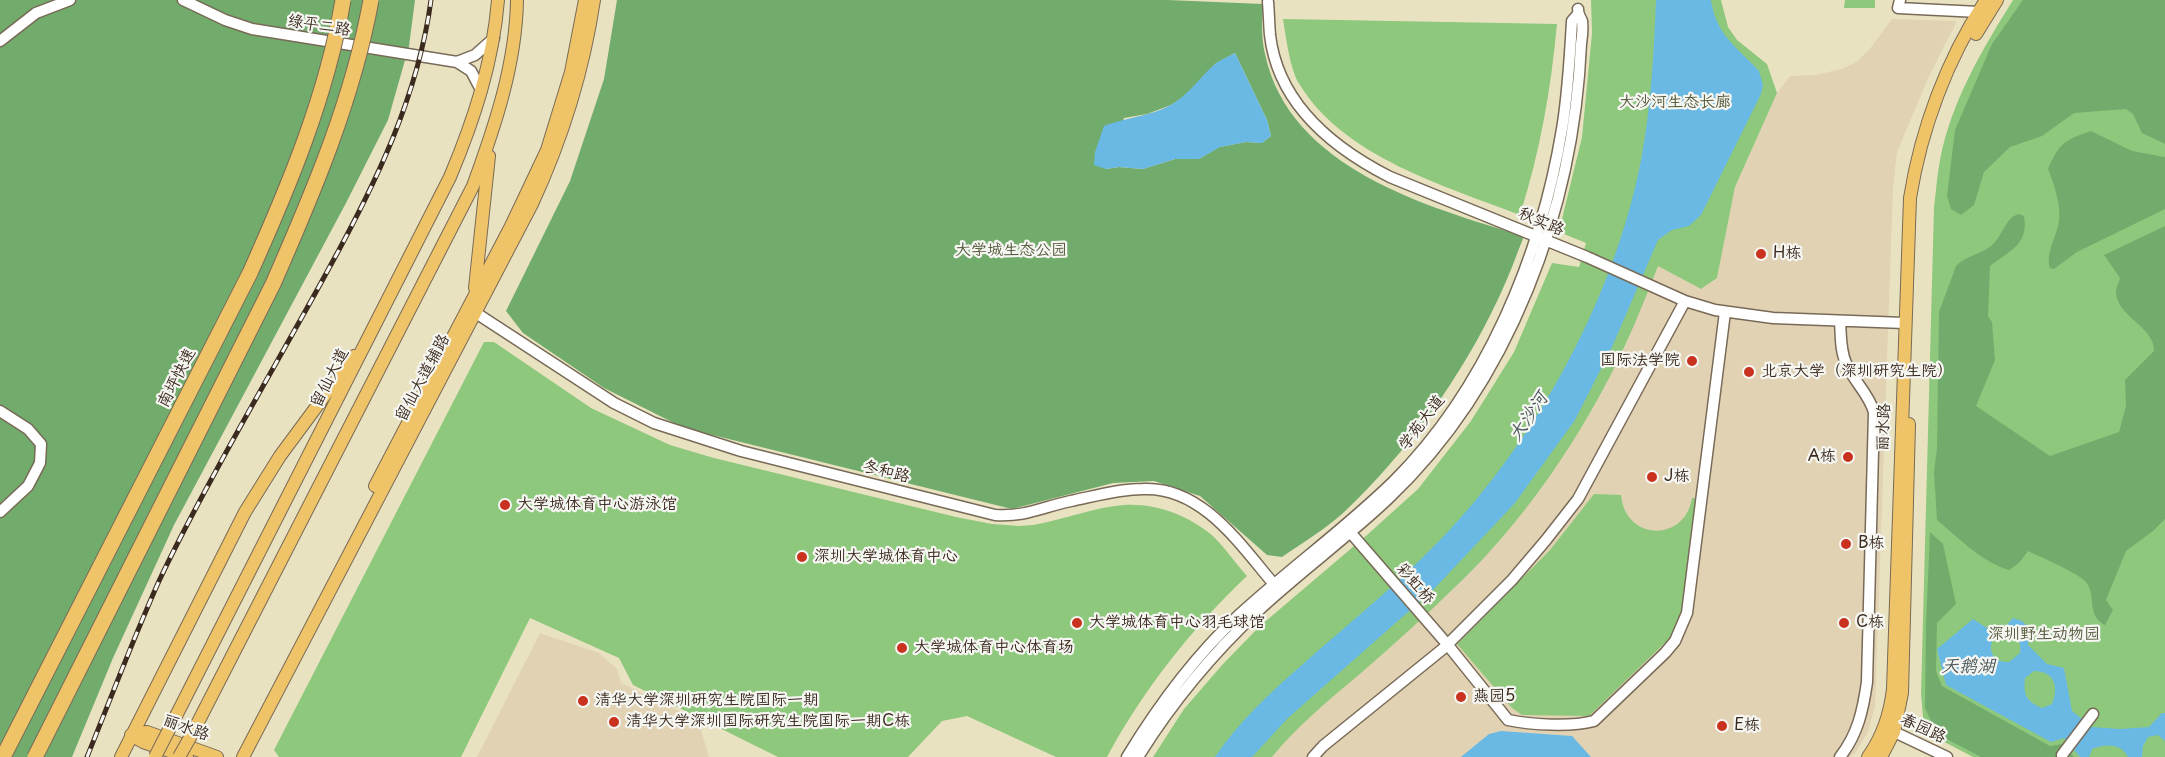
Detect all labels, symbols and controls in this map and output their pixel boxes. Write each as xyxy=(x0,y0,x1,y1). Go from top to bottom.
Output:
street label: 绿平二路 xyxy=(286,12,352,40)
park label: 大沙河生态长廊 xyxy=(1619,93,1731,113)
street label: 秋实路 xyxy=(1515,204,1567,240)
park label: 大学城生态公园 xyxy=(955,241,1067,261)
place label: H栋 xyxy=(1773,244,1801,264)
marker: H栋 xyxy=(1754,247,1768,261)
street label: 留仙大道辅路 xyxy=(392,331,454,425)
street label: 南坪快速 xyxy=(154,345,200,411)
street label: 留仙大道 xyxy=(307,345,353,411)
place label: 国际法学院 xyxy=(1600,351,1680,371)
marker: 国际法学院 xyxy=(1685,354,1699,368)
place label: 北京大学（深圳研究生院） xyxy=(1761,362,1953,382)
marker: 北京大学（深圳研究生院） xyxy=(1742,365,1756,379)
water label: 大沙河 xyxy=(1505,389,1553,445)
street label: 学苑大道 xyxy=(1395,392,1449,454)
street label: 丽水路 xyxy=(1874,403,1894,451)
place label: A栋 xyxy=(1808,447,1836,467)
marker: A栋 xyxy=(1841,450,1855,464)
street label: 冬和路 xyxy=(860,457,912,487)
place label: J栋 xyxy=(1664,467,1690,487)
marker: J栋 xyxy=(1645,470,1659,484)
place label: 大学城体育中心游泳馆 xyxy=(517,495,677,515)
marker: 大学城体育中心游泳馆 xyxy=(498,498,512,512)
place label: B栋 xyxy=(1858,534,1885,554)
marker: B栋 xyxy=(1839,537,1853,551)
place label: 深圳大学城体育中心 xyxy=(814,547,958,567)
marker: 深圳大学城体育中心 xyxy=(795,550,809,564)
street label: 彩虹桥 xyxy=(1392,560,1438,608)
place label: 大学城体育中心羽毛球馆 xyxy=(1089,613,1265,633)
place label: C栋 xyxy=(1856,613,1884,633)
marker: 大学城体育中心羽毛球馆 xyxy=(1070,616,1084,630)
marker: C栋 xyxy=(1837,616,1851,630)
park label: 深圳野生动物园 xyxy=(1988,625,2100,645)
place label: 大学城体育中心体育场 xyxy=(914,638,1074,658)
marker: 大学城体育中心体育场 xyxy=(895,641,909,655)
water label: 天鹅湖 xyxy=(1941,656,1995,678)
place label: 燕园5 xyxy=(1473,687,1515,707)
marker: 燕园5 xyxy=(1454,690,1468,704)
place label: 清华大学深圳研究生院国际一期 xyxy=(595,691,819,711)
marker: 清华大学深圳研究生院国际一期 xyxy=(576,694,590,708)
street label: 春园路 xyxy=(1897,710,1949,748)
street label: 丽水路 xyxy=(160,711,212,745)
place label: 清华大学深圳国际研究生院国际一期C栋 xyxy=(626,712,910,732)
marker: 清华大学深圳国际研究生院国际一期C栋 xyxy=(607,715,621,729)
place label: E栋 xyxy=(1734,716,1760,736)
marker: E栋 xyxy=(1715,719,1729,733)

